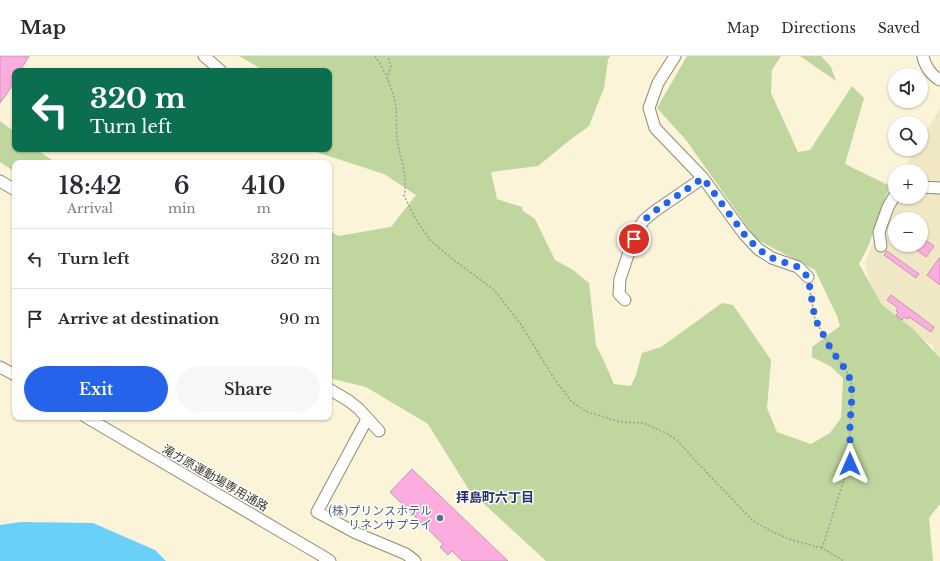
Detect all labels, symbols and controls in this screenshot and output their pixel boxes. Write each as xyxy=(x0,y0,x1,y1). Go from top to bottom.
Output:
text: Map xyxy=(20,16,66,39)
text: Map xyxy=(727,19,759,37)
text: Directions xyxy=(781,19,856,37)
text: Saved xyxy=(878,19,920,37)
map controls xyxy=(888,68,928,252)
button: sound xyxy=(888,68,928,108)
text: 320 m xyxy=(90,81,186,116)
icon: left xyxy=(24,84,76,136)
text: Turn left xyxy=(90,116,172,138)
button: search xyxy=(888,116,928,156)
button: + xyxy=(888,164,928,204)
text: 18:42 xyxy=(58,171,122,200)
text: 6 xyxy=(174,171,190,200)
text: 410 xyxy=(242,171,286,200)
text: Arrival xyxy=(67,200,113,217)
text: min xyxy=(168,200,195,217)
text: m xyxy=(257,200,271,217)
button: − xyxy=(888,212,928,252)
pin xyxy=(617,222,651,256)
icon: arrive xyxy=(623,228,645,250)
icon: left xyxy=(24,248,46,270)
text: Turn left xyxy=(58,249,129,268)
text: 320 m xyxy=(270,249,320,268)
icon: arrive xyxy=(24,308,46,330)
text: Arrive at destination xyxy=(58,309,219,328)
text: 90 m xyxy=(279,309,320,328)
button: Exit xyxy=(24,366,168,412)
button: Share xyxy=(176,366,320,412)
street label: 滝ガ原運動場専用通路 xyxy=(160,441,271,514)
position arrow xyxy=(829,443,871,485)
district label: 拝島町六丁目 xyxy=(456,489,534,506)
place label: (株)プリンスホテル リネンサプライ xyxy=(328,503,432,532)
marker: (株)プリンスホテル リネンサプライ xyxy=(435,513,445,523)

